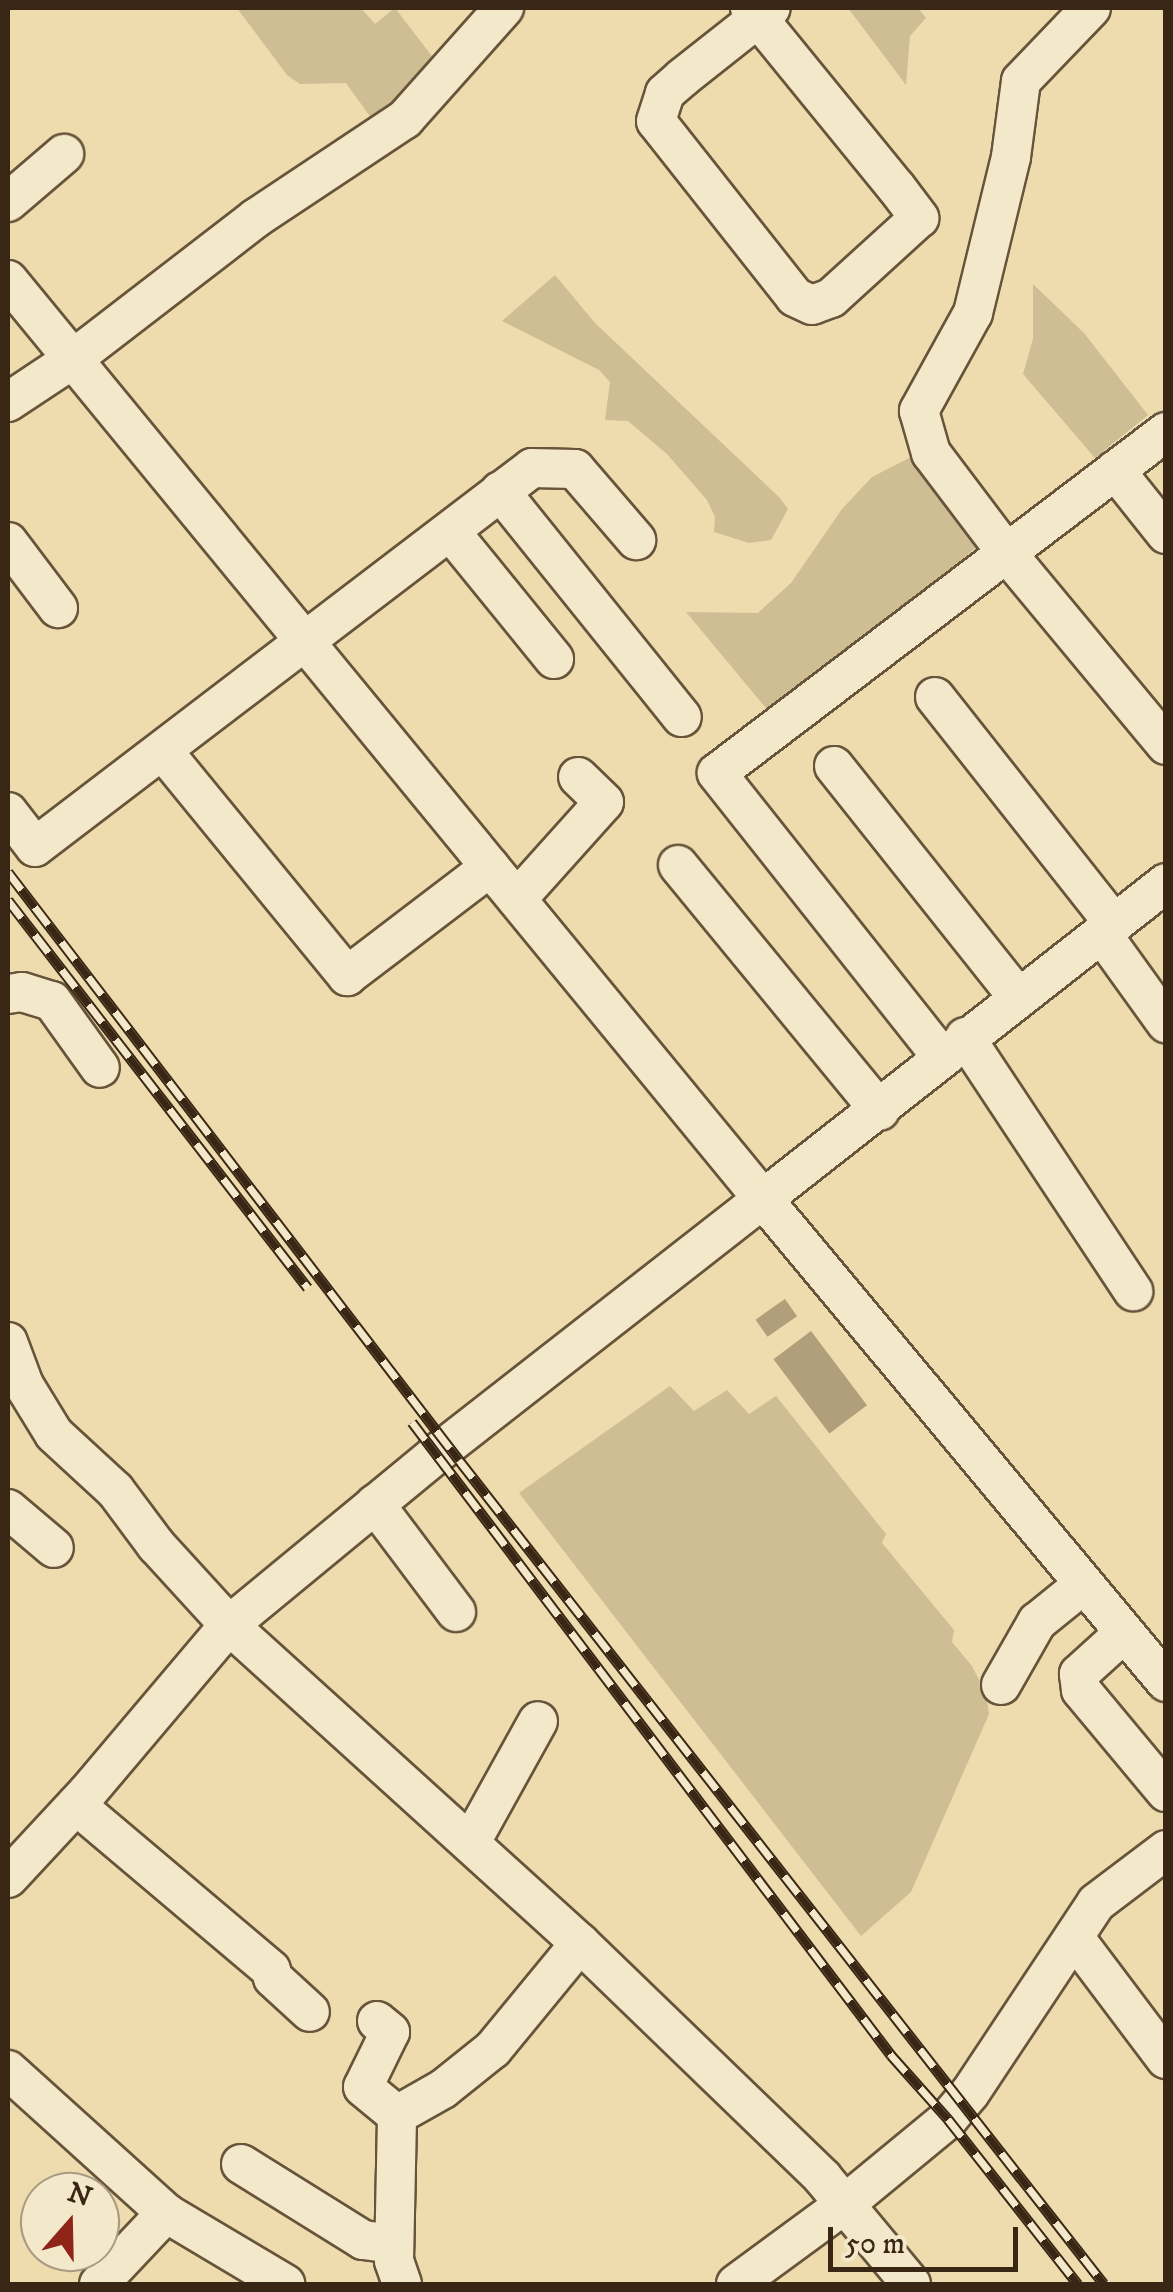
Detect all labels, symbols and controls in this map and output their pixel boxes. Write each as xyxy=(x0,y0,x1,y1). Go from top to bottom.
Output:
north arrow xyxy=(20,2172,120,2272)
text: N xyxy=(63,2175,97,2216)
scale bar xyxy=(833,2207,1023,2269)
text: 50 m xyxy=(845,2226,905,2263)

